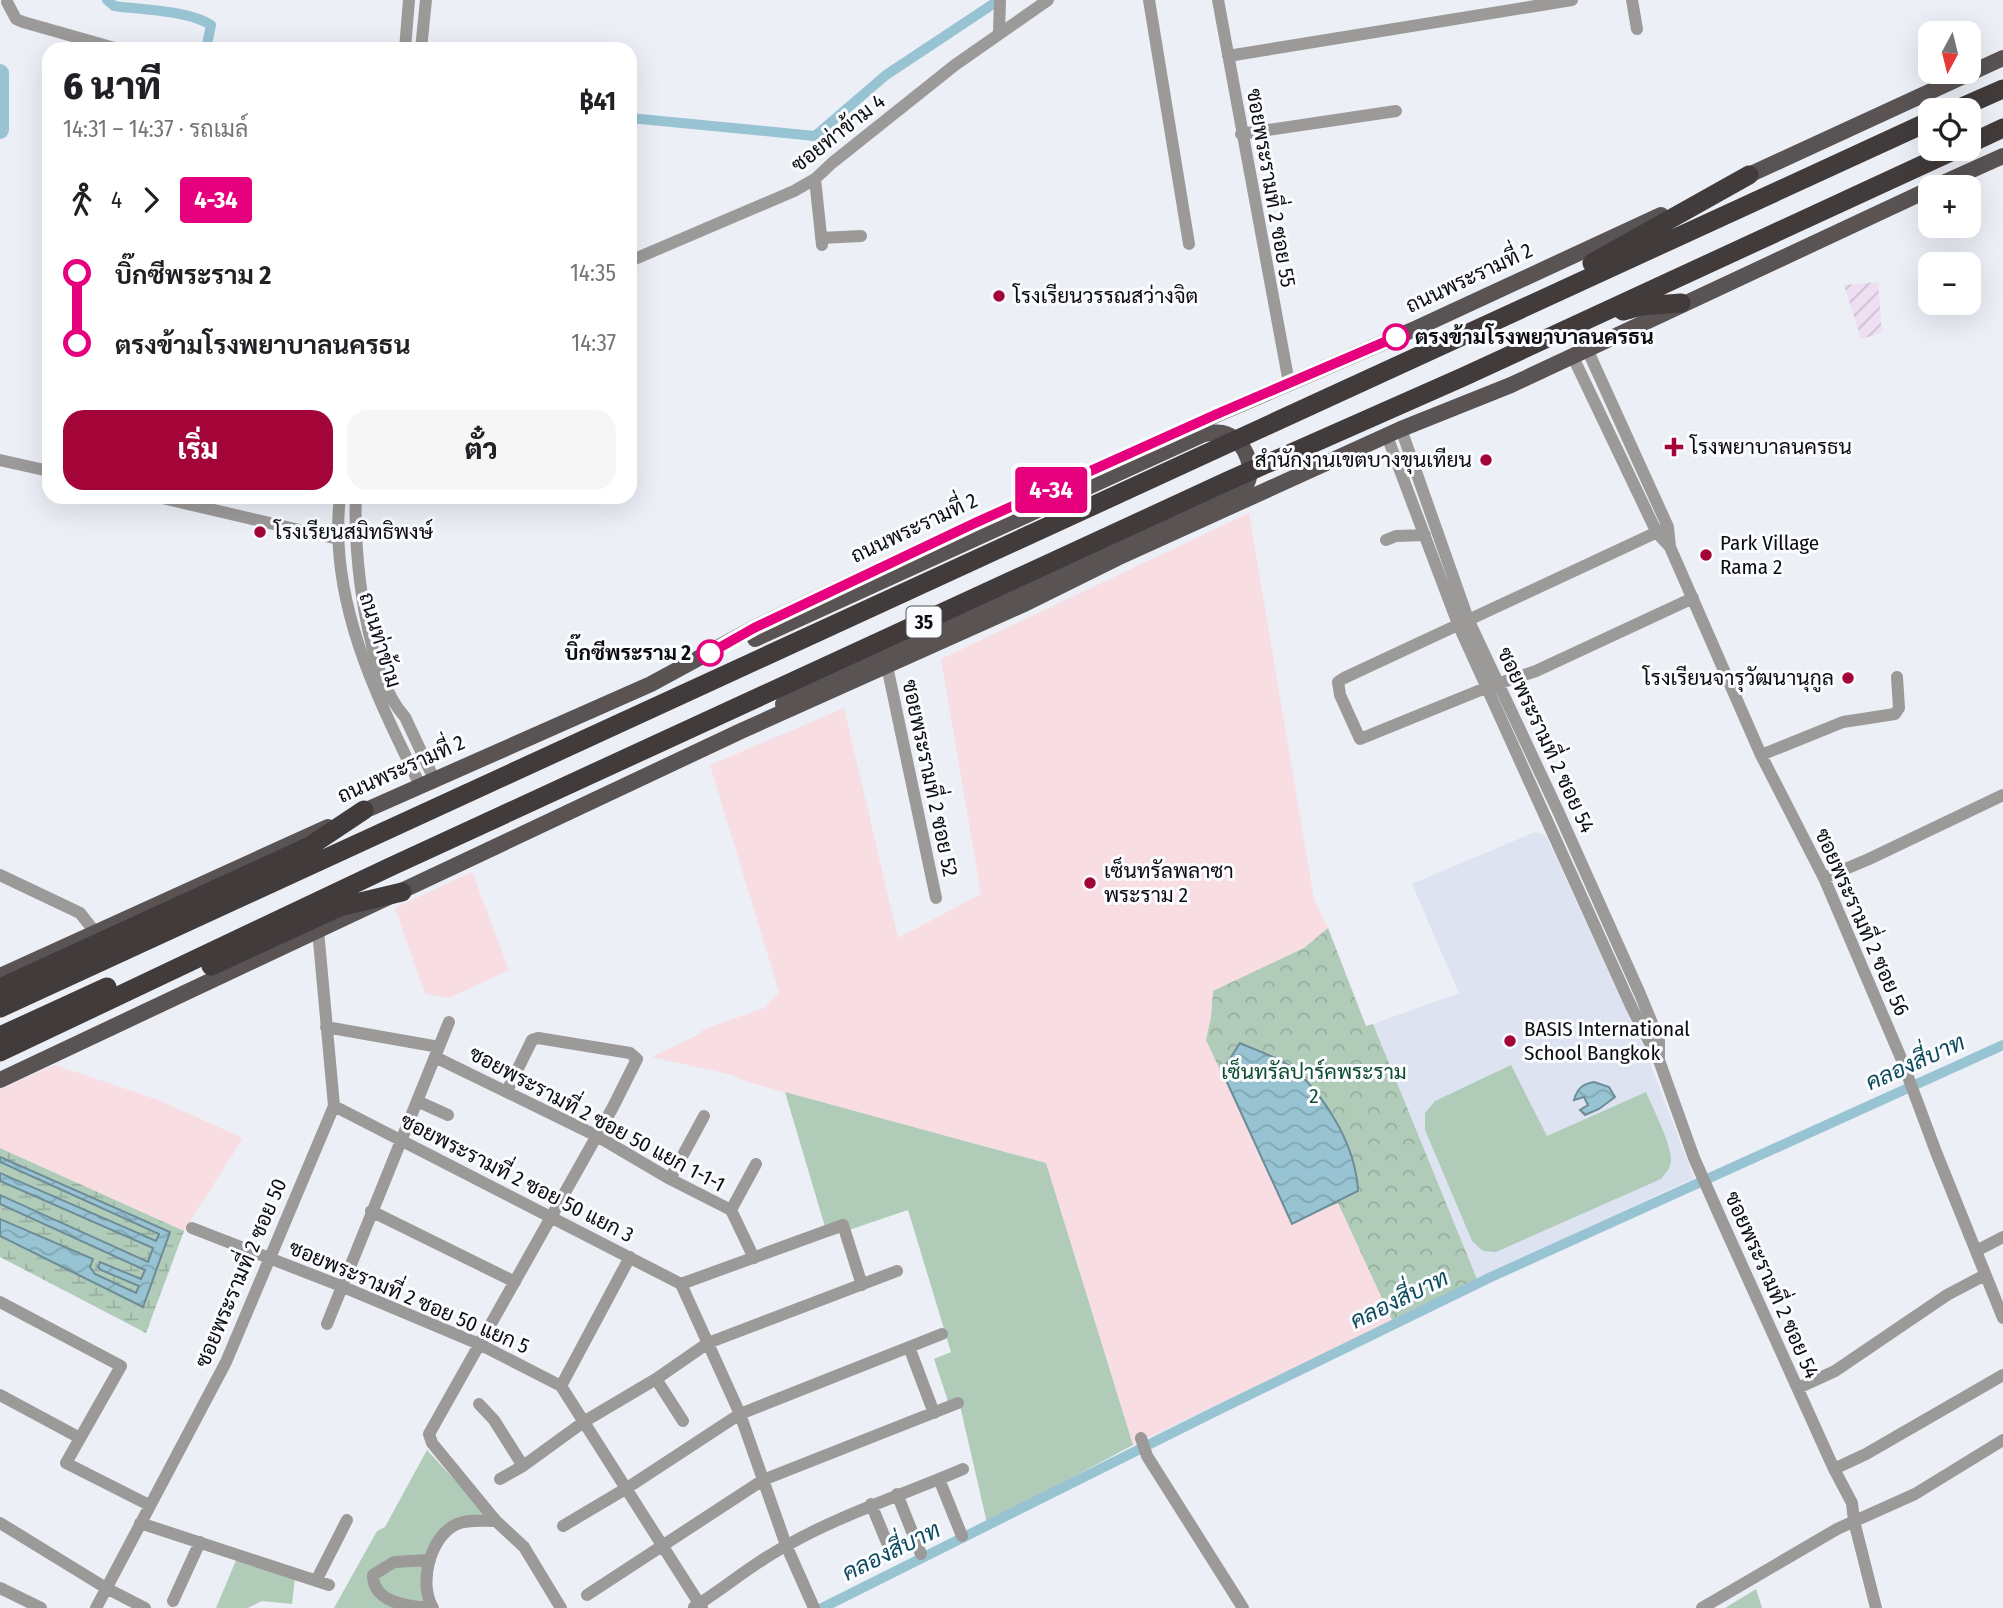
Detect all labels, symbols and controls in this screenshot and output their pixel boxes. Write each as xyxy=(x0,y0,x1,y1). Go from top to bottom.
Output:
north arrow xyxy=(1918,21,1981,84)
map controls xyxy=(1918,21,1981,315)
text: 6 นาที xyxy=(63,63,161,109)
street label: ซอยพระรามที่ 2 ซอย 55 xyxy=(1241,85,1308,289)
text: ฿41 xyxy=(579,86,616,117)
street label: ซอยท่าข้าม 4 xyxy=(786,88,890,178)
button: locate xyxy=(1918,98,1981,161)
text: 14:31 – 14:37 · รถเมล์ xyxy=(63,115,248,143)
button: + xyxy=(1918,175,1981,238)
icon: walk xyxy=(63,181,101,219)
icon: forward xyxy=(132,181,170,219)
text: 4 xyxy=(111,186,122,214)
text: 4-34 xyxy=(194,186,238,214)
street label: ถนนพระรามที่ 2 xyxy=(1399,231,1536,319)
button: − xyxy=(1918,252,1981,315)
text: 14:35 xyxy=(570,259,616,287)
text: บิ๊กซีพระราม 2 xyxy=(115,260,271,291)
place label: โรงเรียนวรรณสว่างจิต xyxy=(1012,283,1198,309)
marker: โรงเรียนวรรณสว่างจิต xyxy=(991,288,1007,304)
place label: ตรงข้ามโรงพยาบาลนครธน xyxy=(1415,323,1654,350)
marker: ตรงข้ามโรงพยาบาลนครธน xyxy=(1383,324,1409,350)
text: 14:37 xyxy=(571,329,616,357)
text: ตรงข้ามโรงพยาบาลนครธน xyxy=(115,330,411,361)
button: เริ่ม xyxy=(63,410,333,490)
button: ตั๋ว xyxy=(347,410,616,490)
place label: โรงพยาบาลนครธน xyxy=(1689,434,1852,460)
marker: โรงพยาบาลนครธน xyxy=(1664,437,1684,457)
place label: สำนักงานเขตบางขุนเทียน xyxy=(1255,447,1472,474)
marker: สำนักงานเขตบางขุนเทียน xyxy=(1478,452,1494,468)
line badge: 4-34 xyxy=(1002,467,1100,513)
text: 4-34 xyxy=(1029,476,1073,504)
street label: ถนนพระรามที่ 2 xyxy=(844,481,981,569)
place label: โรงเรียนสมิทธิพงษ์ xyxy=(273,518,434,545)
marker: โรงเรียนสมิทธิพงษ์ xyxy=(252,524,268,540)
place label: Park Village Rama 2 xyxy=(1720,530,1819,580)
marker: Park Village Rama 2 xyxy=(1698,547,1714,563)
street label: ถนนท่าข้าม xyxy=(353,589,407,691)
road number: 35 xyxy=(906,607,942,638)
place label: บิ๊กซีพระราม 2 xyxy=(565,633,691,666)
marker: บิ๊กซีพระราม 2 xyxy=(697,640,723,666)
street label: ซอยพระรามที่ 2 ซอย 54 xyxy=(1492,640,1607,837)
place label: โรงเรียนจารุวัฒนานุกูล xyxy=(1642,665,1834,693)
marker: โรงเรียนจารุวัฒนานุกูล xyxy=(1840,670,1856,686)
street label: ซอยพระรามที่ 2 ซอย 52 xyxy=(896,676,970,879)
street label: ถนนพระรามที่ 2 xyxy=(330,723,469,809)
street label: ซอยพระรามที่ 2 ซอย 56 xyxy=(1809,821,1921,1020)
place label: เซ็นทรัลพลาซา พระราม 2 xyxy=(1104,856,1234,908)
marker: เซ็นทรัลพลาซา พระราม 2 xyxy=(1082,875,1098,891)
place label: BASIS International School Bangkok xyxy=(1524,1016,1690,1066)
water label: คลองสี่บาท xyxy=(1858,1021,1969,1096)
marker: BASIS International School Bangkok xyxy=(1502,1033,1518,1049)
street label: ซอยพระรามที่ 2 ซอย 50 แยก 1-1-1 xyxy=(465,1034,733,1198)
park label: เซ็นทรัลปาร์คพระราม 2 xyxy=(1221,1057,1407,1109)
street label: ซอยพระรามที่ 2 ซอย 50 แยก 3 xyxy=(396,1102,641,1248)
street label: ซอยพระรามที่ 2 ซอย 50 xyxy=(183,1172,293,1371)
street label: ซอยพระรามที่ 2 ซอย 54 xyxy=(1719,1185,1831,1383)
street label: ซอยพระรามที่ 2 ซอย 50 แยก 5 xyxy=(285,1228,536,1359)
water label: คลองสี่บาท xyxy=(1342,1257,1453,1335)
water label: คลองสี่บาท xyxy=(834,1509,945,1587)

